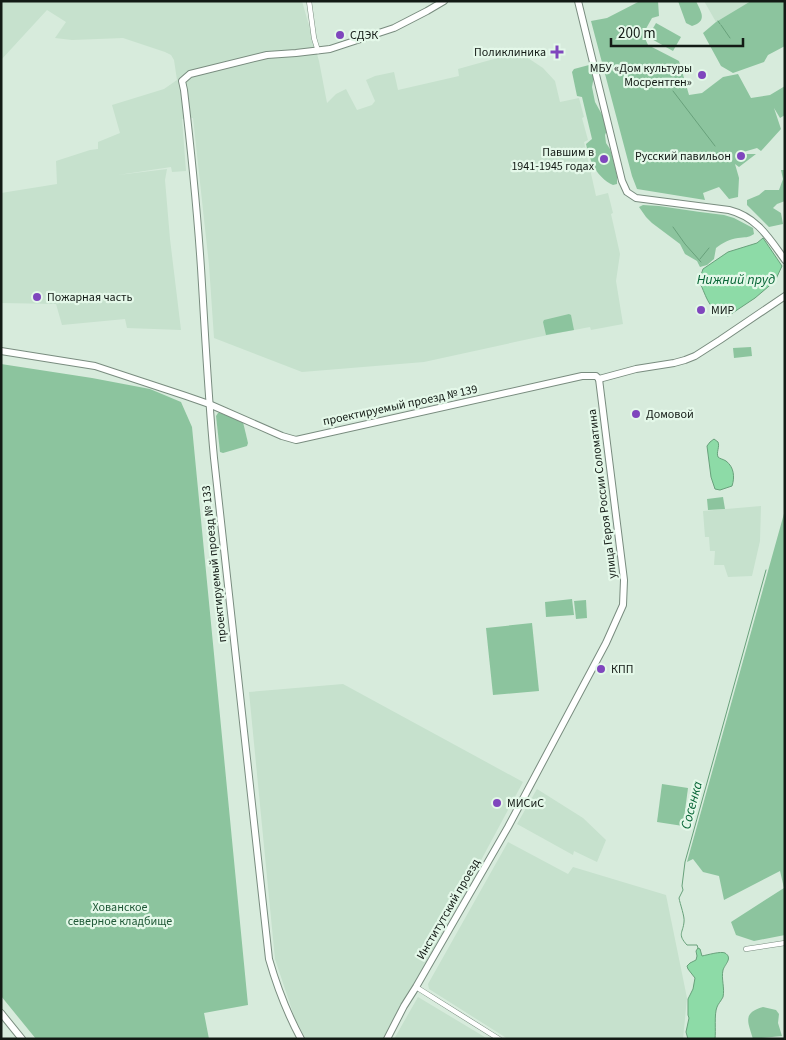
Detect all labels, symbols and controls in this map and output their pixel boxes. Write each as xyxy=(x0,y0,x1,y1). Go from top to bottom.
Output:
scale bar xyxy=(611,15,744,47)
text: 200 m xyxy=(618,23,656,44)
place label: СДЭК xyxy=(350,27,378,44)
marker: СДЭК xyxy=(334,29,346,41)
place label: Поликлиника xyxy=(474,44,546,61)
marker: Поликлиника xyxy=(550,45,564,59)
place label: МБУ «Дом культуры Мосрентген» xyxy=(590,60,692,91)
marker: МБУ «Дом культуры Мосрентген» xyxy=(696,69,708,81)
place label: Павшим в 1941-1945 годах xyxy=(511,144,595,175)
place label: Русский павильон xyxy=(635,148,731,165)
marker: Русский павильон xyxy=(735,150,747,162)
marker: Павшим в 1941-1945 годах xyxy=(598,153,610,165)
water label: Нижний пруд xyxy=(697,270,775,290)
place label: Пожарная часть xyxy=(47,289,133,306)
marker: Пожарная часть xyxy=(31,291,43,303)
place label: МИР xyxy=(711,302,735,319)
marker: МИР xyxy=(695,304,707,316)
street label: проектируемый проезд № 139 xyxy=(321,381,479,430)
place label: Домовой xyxy=(646,406,694,423)
street label: улица Героя России Соломатина xyxy=(584,408,621,580)
marker: Домовой xyxy=(630,408,642,420)
street label: проектируемый проезд № 133 xyxy=(198,485,231,643)
place label: КПП xyxy=(611,661,633,678)
marker: КПП xyxy=(595,663,607,675)
water label: Сосенка xyxy=(676,779,708,831)
place label: МИСиС xyxy=(507,795,544,812)
marker: МИСиС xyxy=(491,797,503,809)
street label: Институтский проезд xyxy=(413,855,485,963)
park label: Хованское северное кладбище xyxy=(68,899,172,930)

